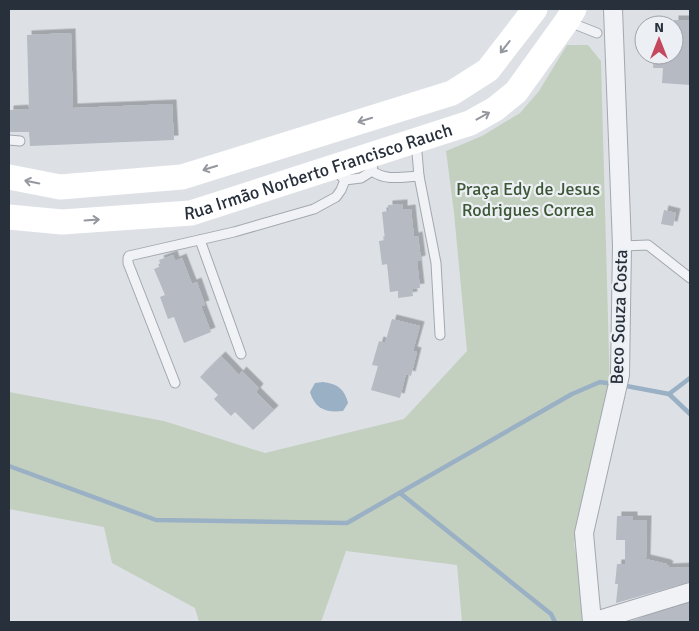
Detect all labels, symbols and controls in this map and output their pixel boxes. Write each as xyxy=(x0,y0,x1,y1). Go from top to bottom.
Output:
north arrow xyxy=(634,15,684,65)
text: N xyxy=(654,19,664,36)
one-way arrow xyxy=(500,40,511,53)
one-way arrow xyxy=(476,111,491,121)
one-way arrow xyxy=(357,116,373,126)
street label: Rua Irmão Norberto Francisco Rauch xyxy=(183,118,455,224)
one-way arrow xyxy=(202,164,218,174)
one-way arrow xyxy=(24,176,40,186)
park label: Praça Edy de Jesus Rodrigues Correa xyxy=(456,178,600,221)
one-way arrow xyxy=(84,215,100,225)
street label: Beco Souza Costa xyxy=(606,249,632,385)

